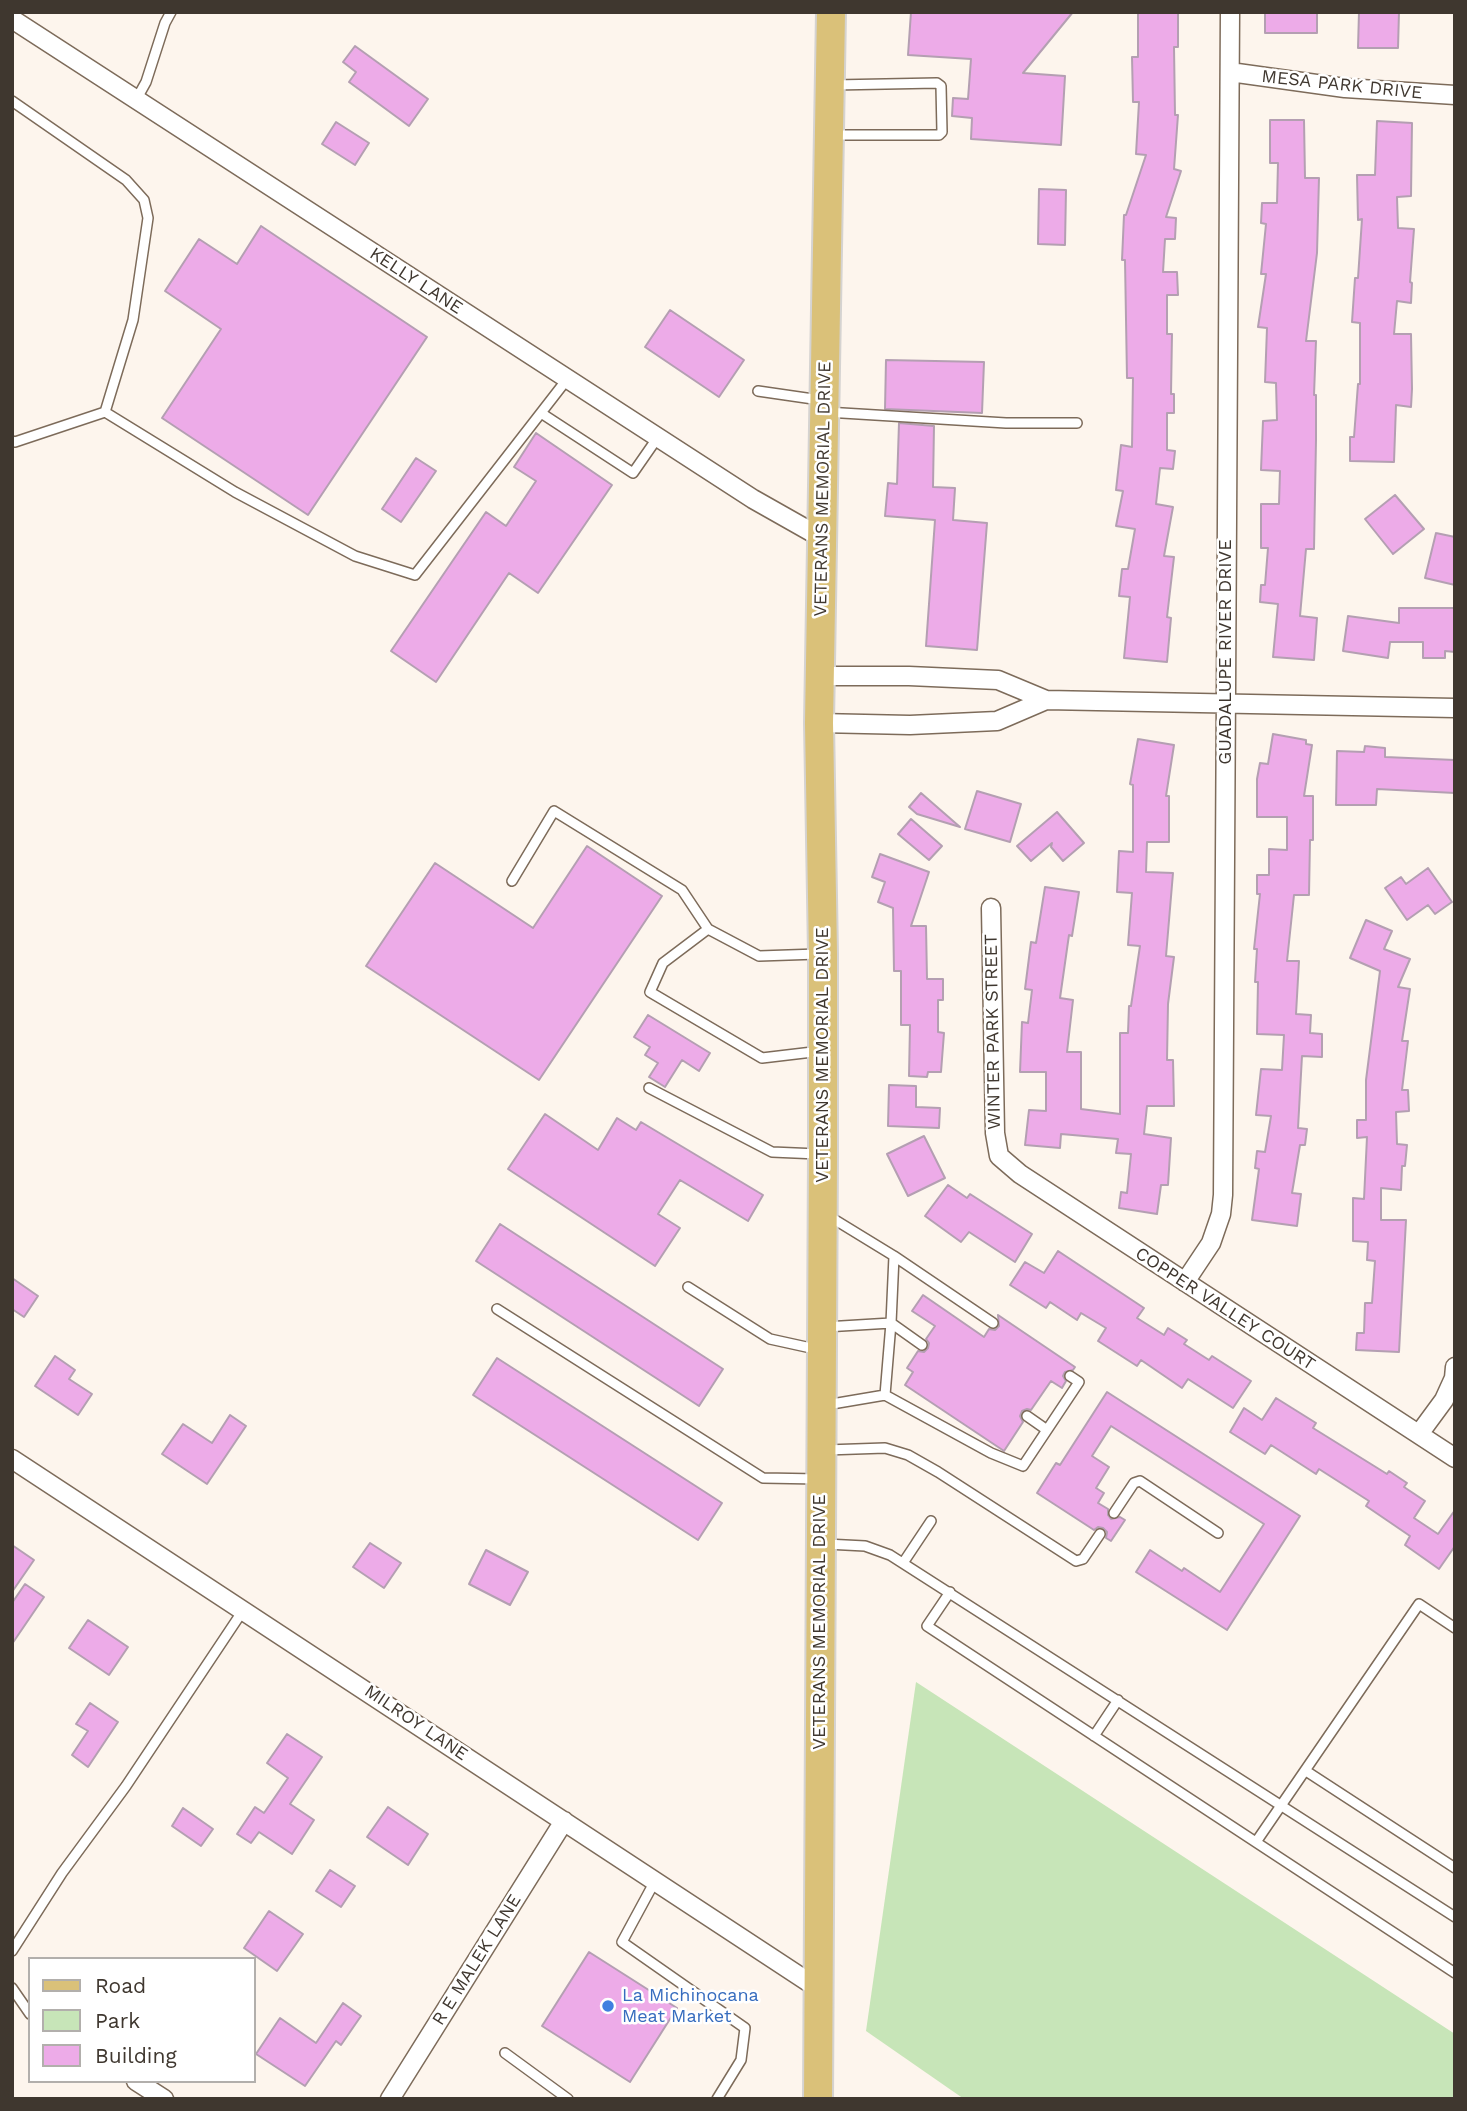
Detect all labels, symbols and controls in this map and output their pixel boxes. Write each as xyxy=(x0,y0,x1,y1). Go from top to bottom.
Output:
street label: MESA PARK DRIVE xyxy=(1261,66,1423,104)
street label: KELLY LANE xyxy=(365,243,467,319)
street label: VETERANS MEMORIAL DRIVE xyxy=(810,361,836,617)
street label: GUADALUPE RIVER DRIVE xyxy=(1215,539,1237,765)
street label: VETERANS MEMORIAL DRIVE xyxy=(812,927,834,1183)
street label: WINTER PARK STREET xyxy=(980,934,1006,1130)
street label: COPPER VALLEY COURT xyxy=(1131,1243,1319,1375)
street label: VETERANS MEMORIAL DRIVE xyxy=(809,1494,831,1750)
street label: MILROY LANE xyxy=(360,1680,472,1766)
street label: R E MALEK LANE xyxy=(428,1890,526,2030)
legend xyxy=(28,1957,256,2083)
text: Road xyxy=(95,1973,146,1998)
place label: La Michinocana Meat Market xyxy=(622,1985,759,2028)
marker: La Michinocana Meat Market xyxy=(600,1998,616,2014)
text: Park xyxy=(95,2008,140,2033)
text: Building xyxy=(95,2043,177,2068)

